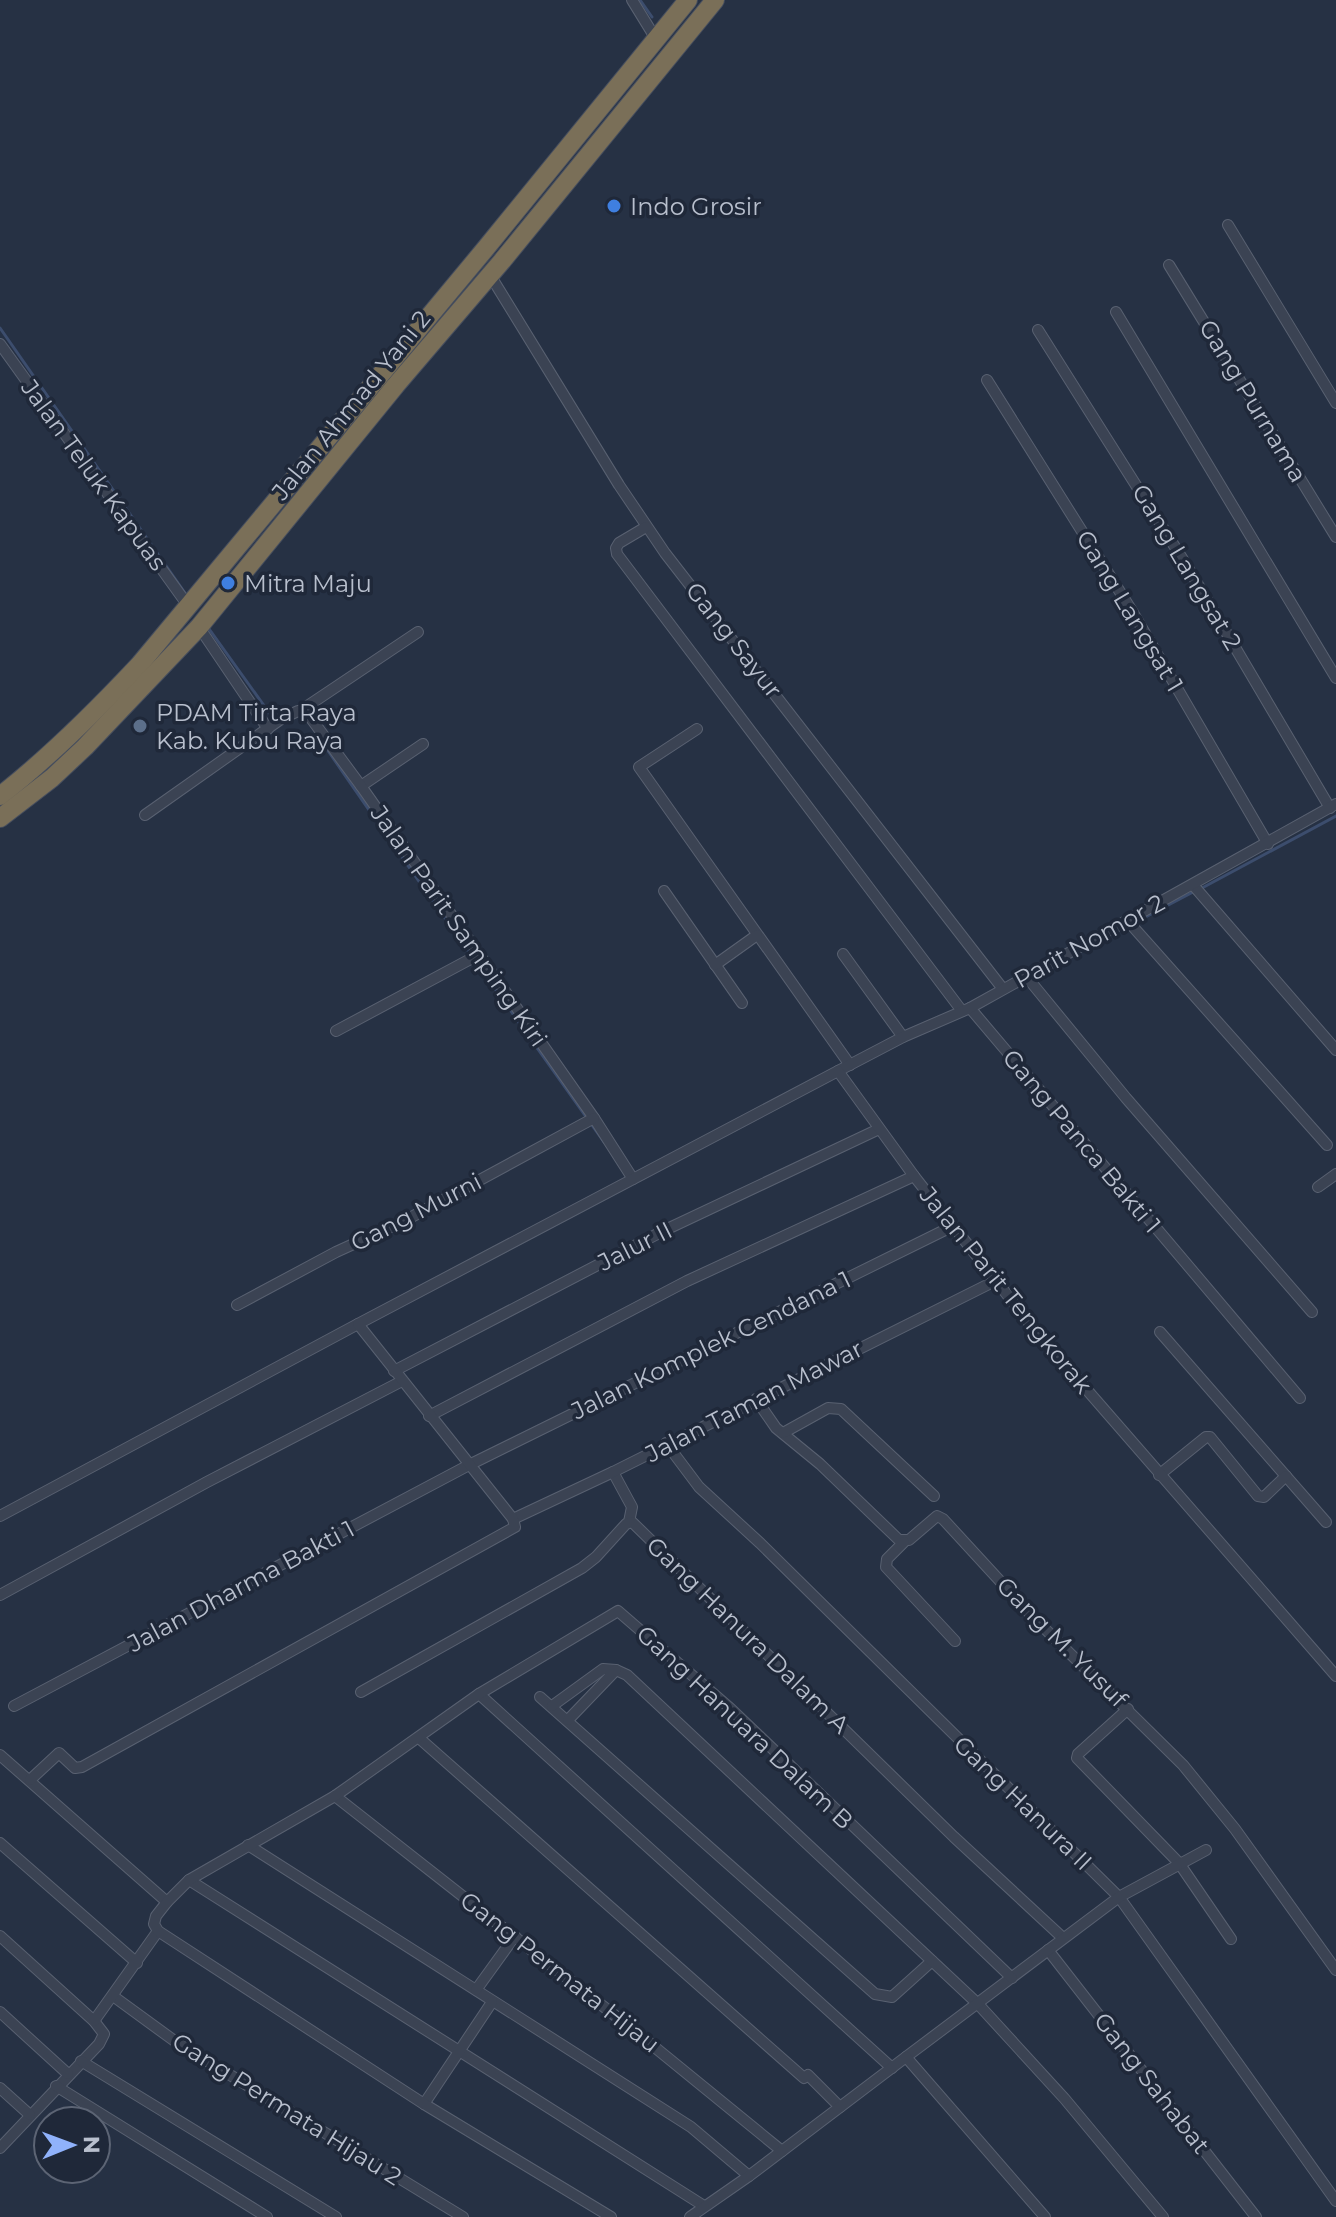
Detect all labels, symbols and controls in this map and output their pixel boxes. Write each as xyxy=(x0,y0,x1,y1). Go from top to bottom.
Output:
place label: Indo Grosir xyxy=(630,192,762,221)
marker: Indo Grosir xyxy=(605,197,623,215)
street label: Jalan Ahmad Yani 2 xyxy=(265,304,436,506)
street label: Gang Purnama xyxy=(1193,314,1313,488)
street label: Jalan Teluk Kapuas xyxy=(14,373,173,576)
street label: Gang Langsat 2 xyxy=(1126,479,1248,655)
street label: Gang Langsat 1 xyxy=(1070,525,1190,697)
place label: Mitra Maju xyxy=(244,569,372,598)
marker: Mitra Maju xyxy=(219,574,237,592)
street label: Gang Sayur xyxy=(680,576,788,704)
place label: PDAM Tirta Raya Kab. Kubu Raya xyxy=(156,698,357,755)
marker: PDAM Tirta Raya Kab. Kubu Raya xyxy=(131,717,149,735)
street label: Jalan Parit Samping Kiri xyxy=(364,799,553,1052)
street label: Parit Nomor 2 xyxy=(1009,888,1169,994)
street label: Gang Panca Bakti 1 xyxy=(997,1043,1167,1239)
street label: Gang Murni xyxy=(346,1167,486,1257)
street label: Jalan Parit Tengkorak xyxy=(913,1180,1099,1400)
street label: Jalur II xyxy=(592,1215,677,1277)
street label: Jalan Komplek Cendana 1 xyxy=(566,1265,855,1426)
street label: Jalan Taman Mawar xyxy=(640,1334,867,1469)
street label: Jalan Dharma Bakti 1 xyxy=(122,1514,359,1659)
street label: Gang Hanura Dalam A xyxy=(641,1531,856,1740)
street label: Gang M. Yusuf xyxy=(991,1571,1134,1714)
street label: Gang Hanuara Dalam B xyxy=(631,1619,859,1835)
street label: Gang Hanura II xyxy=(948,1730,1098,1876)
street label: Gang Permata Hijau xyxy=(455,1885,665,2059)
street label: Gang Sahabat xyxy=(1088,2007,1216,2160)
street label: Gang Permata Hijau 2 xyxy=(167,2027,407,2191)
north arrow xyxy=(32,2105,112,2185)
text: N xyxy=(78,2136,105,2154)

